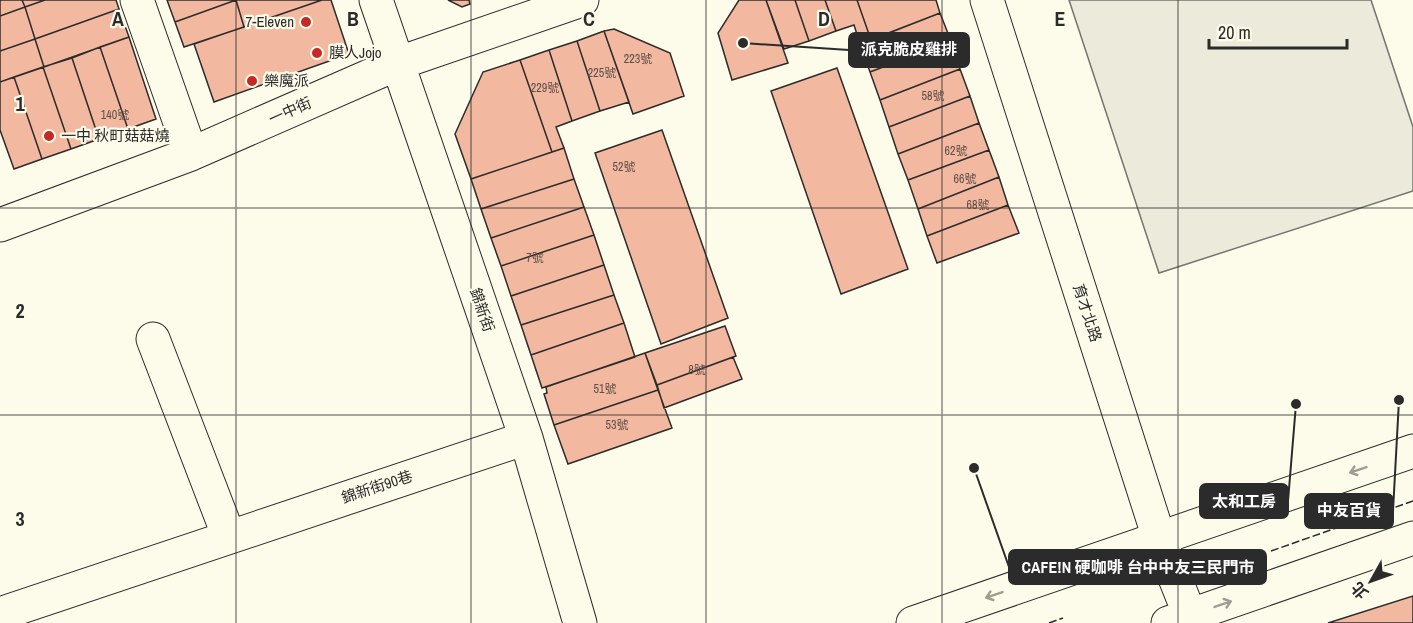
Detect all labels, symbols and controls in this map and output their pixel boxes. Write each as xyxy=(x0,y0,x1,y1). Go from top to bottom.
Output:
text: A xyxy=(112,5,124,32)
text: B xyxy=(347,5,359,32)
text: C xyxy=(583,5,595,32)
text: D xyxy=(818,5,830,32)
text: E xyxy=(1055,5,1066,32)
place label: 7-Eleven xyxy=(245,11,294,32)
scale bar xyxy=(1209,12,1347,50)
marker: 7-Eleven xyxy=(299,15,313,29)
text: 20 m xyxy=(1218,20,1251,45)
callout: 派克脆皮雞排 xyxy=(849,33,969,67)
text: 派克脆皮雞排 xyxy=(861,38,957,60)
place label: 膜人Jojo xyxy=(329,42,382,63)
marker: 膜人Jojo xyxy=(310,46,324,60)
house number: 223號 xyxy=(624,51,652,67)
house number: 225號 xyxy=(588,65,616,81)
place label: 樂魔派 xyxy=(264,70,309,91)
marker: 樂魔派 xyxy=(245,74,259,88)
house number: 229號 xyxy=(531,80,559,96)
house number: 58號 xyxy=(922,88,944,104)
text: 1 xyxy=(15,90,25,117)
street label: 一中街 xyxy=(265,92,315,129)
house number: 140號 xyxy=(101,107,129,123)
place label: 一中 秋町菇菇燒 xyxy=(61,125,169,146)
marker: 一中 秋町菇菇燒 xyxy=(42,129,56,143)
house number: 62號 xyxy=(945,143,967,159)
house number: 52號 xyxy=(613,159,635,175)
house number: 66號 xyxy=(954,171,976,187)
house number: 68號 xyxy=(967,197,989,213)
house number: 7號 xyxy=(526,250,544,266)
street label: 育才北路 xyxy=(1068,281,1107,345)
street label: 錦新街 xyxy=(465,285,500,335)
text: 2 xyxy=(15,297,25,324)
house number: 8號 xyxy=(688,362,706,378)
house number: 51號 xyxy=(594,381,616,397)
house number: 53號 xyxy=(606,417,628,433)
street label: 錦新街90巷 xyxy=(339,465,415,508)
one-way arrow xyxy=(1349,465,1368,476)
callout: 太和工房 xyxy=(1200,484,1288,518)
text: 太和工房 xyxy=(1212,490,1276,512)
callout: 中友百貨 xyxy=(1305,494,1393,528)
text: 中友百貨 xyxy=(1317,499,1381,521)
text: 3 xyxy=(15,505,25,532)
callout: CAFE!N 硬咖啡 台中中友三民門市 xyxy=(1009,550,1266,584)
north arrow xyxy=(1341,551,1401,611)
text: CAFE!N 硬咖啡 台中中友三民門市 xyxy=(1022,556,1254,578)
text: 北 xyxy=(1346,577,1373,604)
one-way arrow xyxy=(986,590,1004,601)
one-way arrow xyxy=(1213,598,1232,609)

